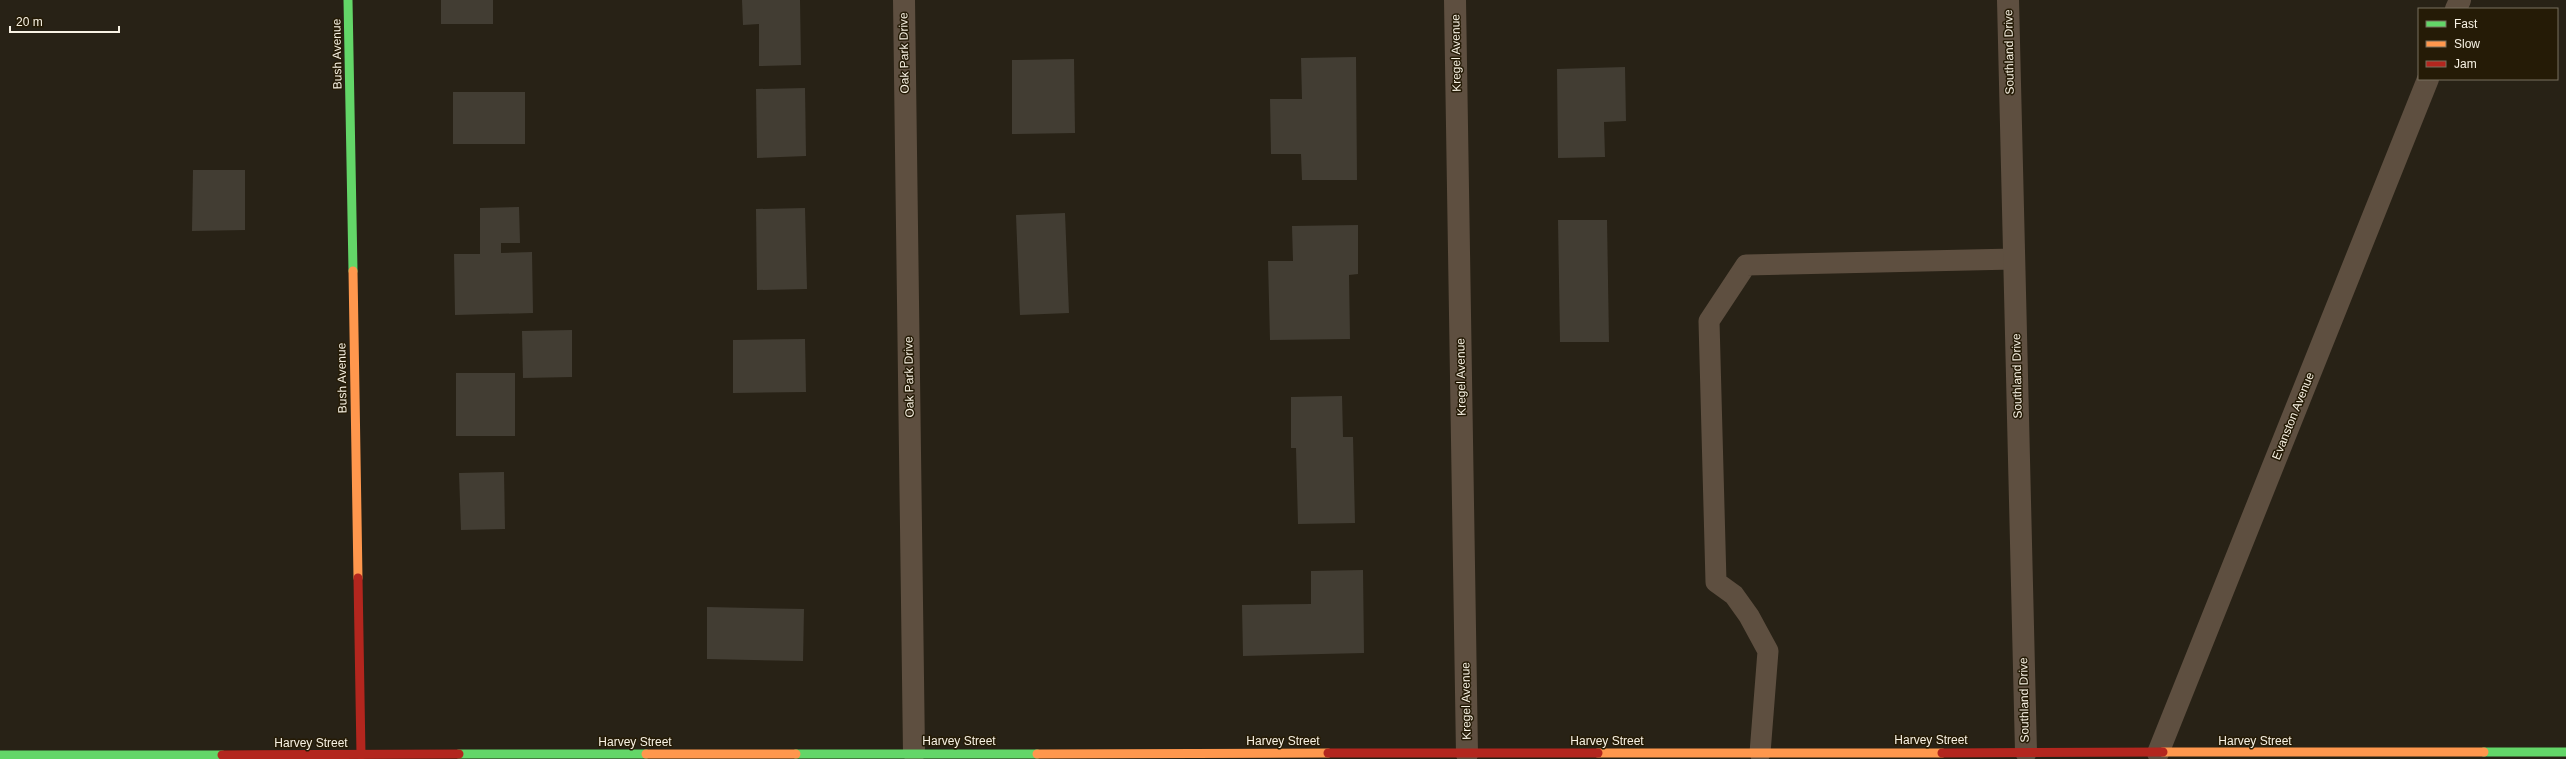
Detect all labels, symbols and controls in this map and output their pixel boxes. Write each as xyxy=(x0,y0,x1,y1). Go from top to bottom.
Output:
scale bar xyxy=(10,8,119,34)
legend xyxy=(2418,8,2558,80)
street label: Southland Drive xyxy=(2001,9,2017,95)
street label: Oak Park Drive xyxy=(896,12,912,94)
street label: Kregel Avenue xyxy=(1448,14,1464,92)
text: 20 m xyxy=(16,15,43,29)
text: Fast xyxy=(2454,17,2478,31)
street label: Bush Avenue xyxy=(329,18,345,89)
text: Slow xyxy=(2454,37,2480,51)
text: Jam xyxy=(2454,57,2477,71)
street label: Southland Drive xyxy=(2009,333,2025,419)
street label: Oak Park Drive xyxy=(901,336,917,418)
street label: Kregel Avenue xyxy=(1453,338,1469,416)
street label: Bush Avenue xyxy=(334,342,350,413)
street label: Evanston Avenue xyxy=(2269,370,2317,462)
street label: Southland Drive xyxy=(2016,657,2032,743)
street label: Kregel Avenue xyxy=(1458,662,1474,740)
street label: Harvey Street xyxy=(1894,733,1968,747)
street label: Harvey Street xyxy=(922,734,996,748)
street label: Harvey Street xyxy=(1246,734,1320,748)
street label: Harvey Street xyxy=(1570,734,1644,748)
street label: Harvey Street xyxy=(2218,734,2292,748)
street label: Harvey Street xyxy=(598,735,672,749)
street label: Harvey Street xyxy=(274,736,348,750)

